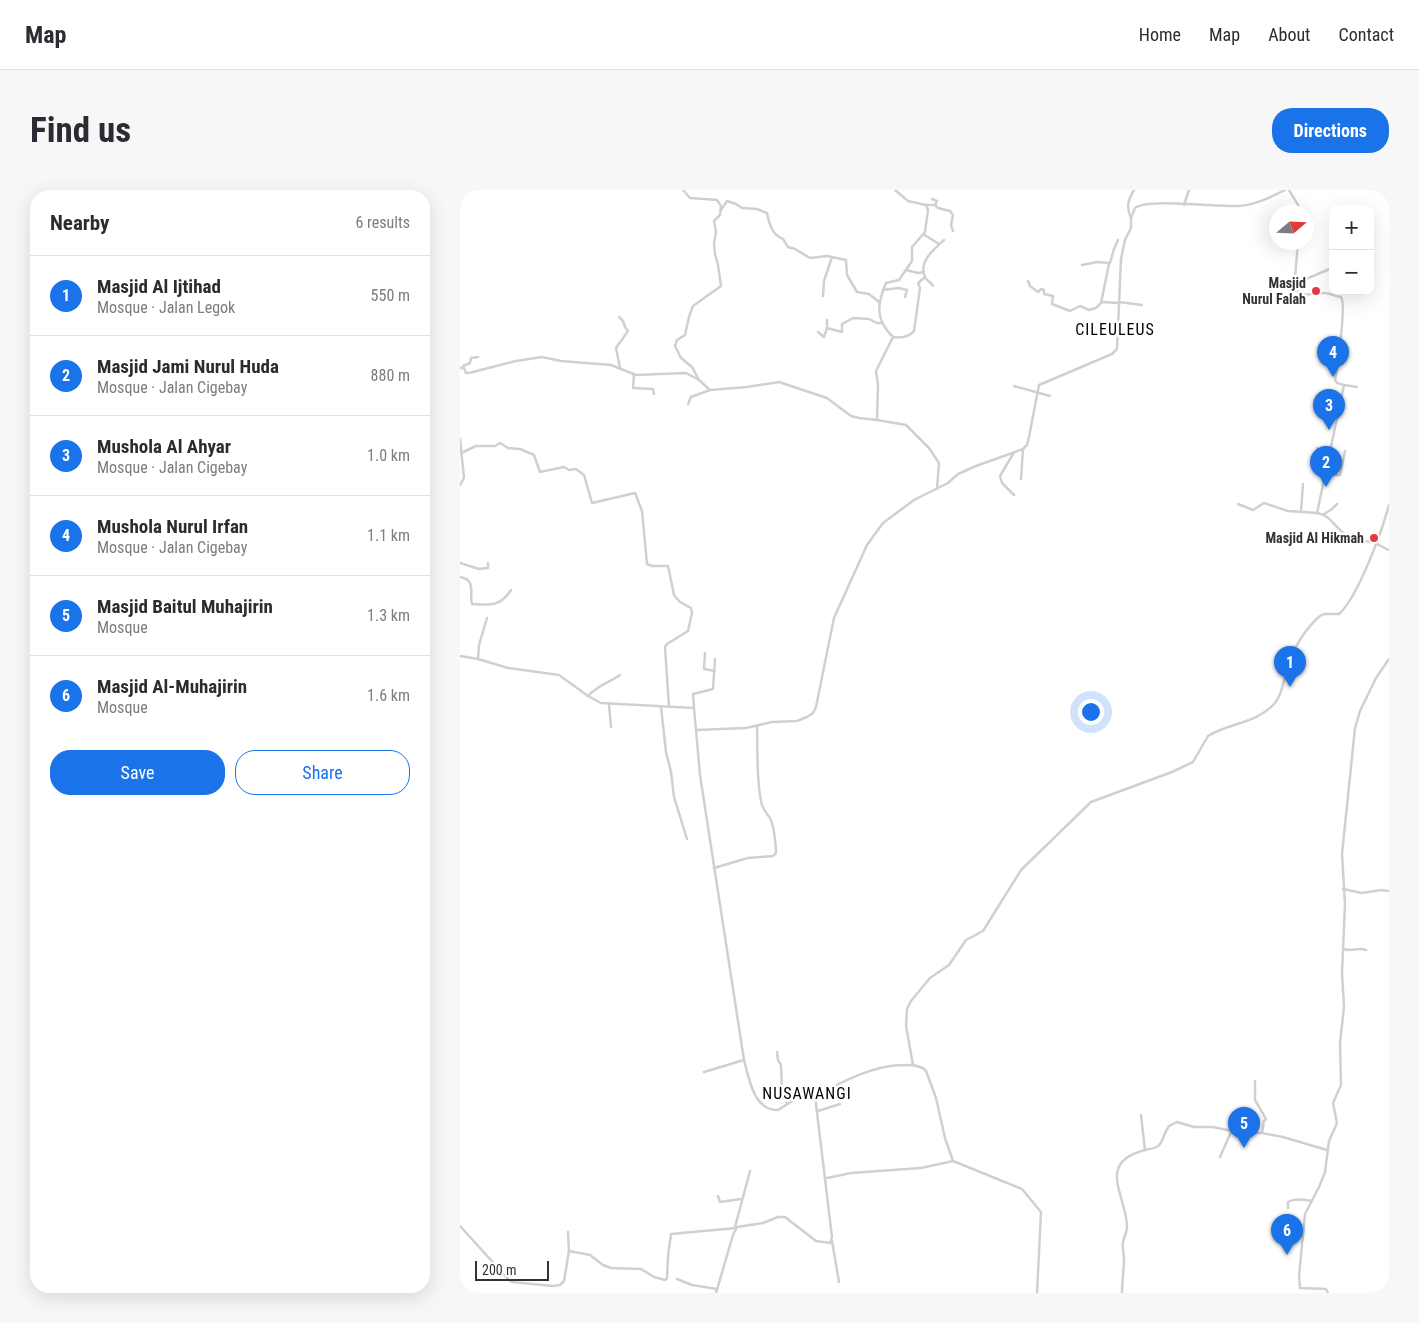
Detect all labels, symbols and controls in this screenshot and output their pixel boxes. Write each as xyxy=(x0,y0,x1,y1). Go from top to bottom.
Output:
text: Map xyxy=(25,21,66,49)
text: Home xyxy=(1139,24,1181,45)
text: Map xyxy=(1209,24,1240,45)
text: About xyxy=(1268,24,1310,45)
text: Contact xyxy=(1338,24,1394,45)
button: Directions xyxy=(1272,108,1389,153)
text: Find us xyxy=(30,110,131,151)
north arrow xyxy=(1269,205,1314,250)
map controls xyxy=(1329,205,1374,295)
button: + xyxy=(1329,205,1374,250)
text: Nearby xyxy=(50,211,109,235)
text: 6 results xyxy=(355,213,410,232)
button: − xyxy=(1329,250,1374,295)
text: Masjid Al Ijtihad xyxy=(97,275,221,298)
place label: Masjid Nurul Falah xyxy=(1242,275,1306,307)
marker: Masjid Nurul Falah xyxy=(1310,285,1322,297)
text: 1 xyxy=(62,286,70,305)
text: 550 m xyxy=(371,286,410,305)
text: Mosque · Jalan Legok xyxy=(97,298,235,317)
district label: CILEULEUS xyxy=(1075,320,1155,339)
pin: 4 xyxy=(1317,336,1349,377)
text: Masjid Jami Nurul Huda xyxy=(97,355,279,378)
text: 2 xyxy=(62,366,70,385)
text: 880 m xyxy=(371,366,410,385)
text: Mosque · Jalan Cigebay xyxy=(97,378,247,397)
pin: 3 xyxy=(1313,389,1345,430)
text: Mushola Al Ahyar xyxy=(97,435,231,458)
text: 3 xyxy=(62,446,70,465)
text: 1.0 km xyxy=(367,446,410,465)
pin: 2 xyxy=(1310,446,1342,487)
text: Mosque · Jalan Cigebay xyxy=(97,458,247,477)
text: Mushola Nurul Irfan xyxy=(97,515,248,538)
text: 4 xyxy=(62,526,70,545)
text: 1.1 km xyxy=(367,526,410,545)
place label: Masjid Al Hikmah xyxy=(1266,530,1364,546)
marker: Masjid Al Hikmah xyxy=(1368,532,1380,544)
text: Mosque · Jalan Cigebay xyxy=(97,538,247,557)
text: Masjid Baitul Muhajirin xyxy=(97,595,273,618)
text: 5 xyxy=(62,606,70,625)
text: 1.3 km xyxy=(367,606,410,625)
text: Mosque xyxy=(97,618,148,637)
pin: 1 xyxy=(1274,646,1306,687)
text: Masjid Al-Muhajirin xyxy=(97,675,247,698)
text: 6 xyxy=(62,686,70,705)
text: 1.6 km xyxy=(367,686,410,705)
text: Mosque xyxy=(97,698,148,717)
your location xyxy=(1078,699,1104,725)
button: Save xyxy=(50,750,225,795)
button: Share xyxy=(235,750,410,795)
district label: NUSAWANGI xyxy=(762,1084,852,1103)
pin: 5 xyxy=(1228,1107,1260,1148)
pin: 6 xyxy=(1271,1214,1303,1255)
scale bar xyxy=(475,1258,549,1281)
text: 200 m xyxy=(482,1262,517,1278)

